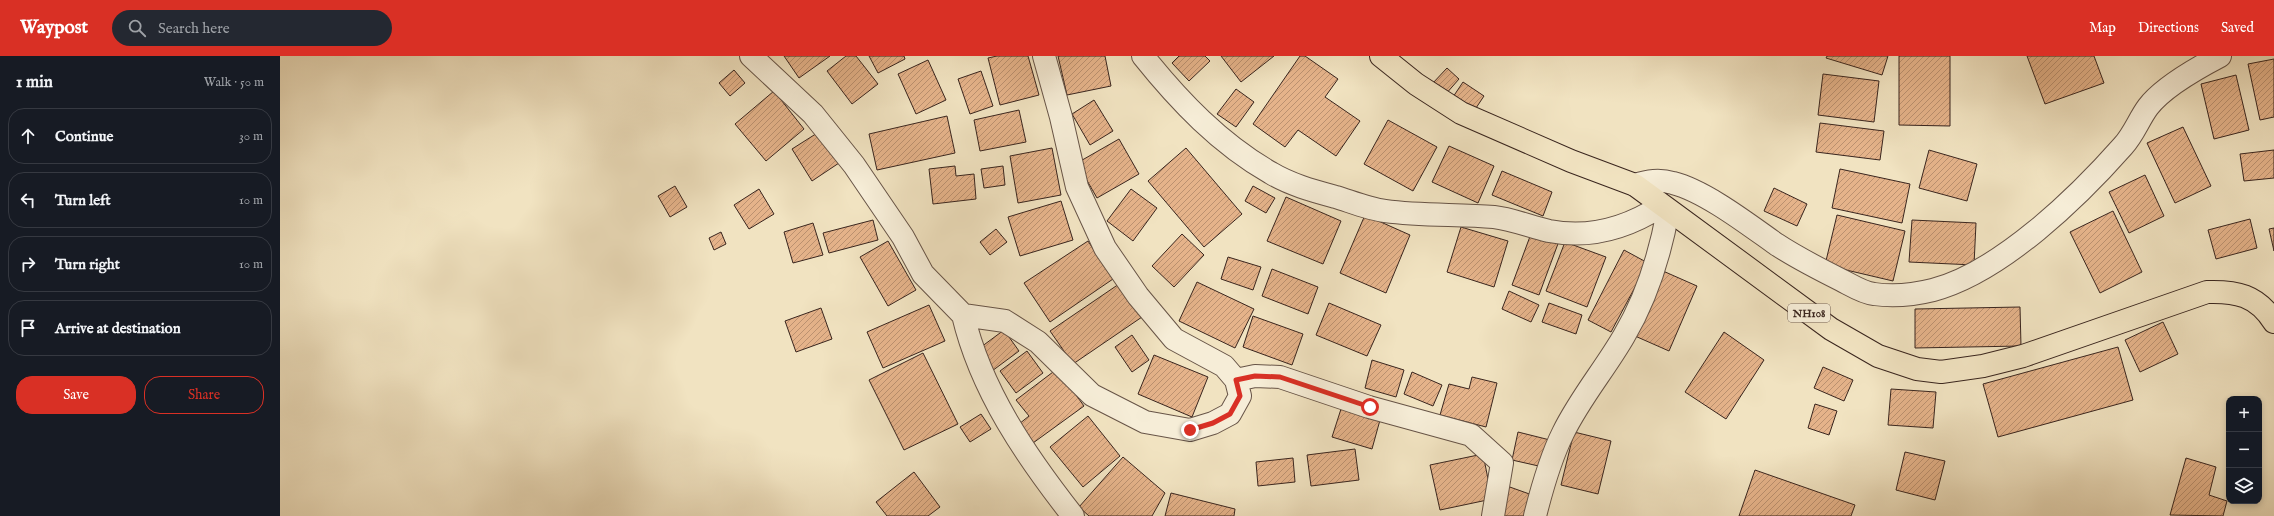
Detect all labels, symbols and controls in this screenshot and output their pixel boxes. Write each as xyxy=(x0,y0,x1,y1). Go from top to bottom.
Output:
search box xyxy=(112,10,392,46)
text: Waypost xyxy=(20,16,88,40)
icon: search xyxy=(126,17,148,39)
text: Search here xyxy=(158,19,230,38)
text: Map xyxy=(2089,19,2116,37)
text: Directions xyxy=(2138,19,2199,37)
text: Saved xyxy=(2221,19,2254,37)
text: 1 min xyxy=(16,72,53,93)
text: Walk · 50 m xyxy=(204,74,264,91)
icon: ahead xyxy=(17,125,39,147)
text: Continue xyxy=(55,127,113,146)
text: 30 m xyxy=(239,128,263,145)
icon: left xyxy=(17,189,39,211)
text: Turn left xyxy=(55,191,111,210)
text: 10 m xyxy=(239,192,263,209)
icon: right xyxy=(17,253,39,275)
text: Turn right xyxy=(55,255,120,274)
text: 10 m xyxy=(239,256,263,273)
road number: NH108 xyxy=(1788,304,1830,322)
icon: arrive xyxy=(17,317,39,339)
text: Arrive at destination xyxy=(55,319,181,338)
button: Save xyxy=(16,376,136,414)
button: Share xyxy=(144,376,264,414)
map controls xyxy=(2226,396,2262,504)
button: + xyxy=(2226,396,2262,432)
route start xyxy=(1361,398,1379,416)
route end xyxy=(1181,421,1199,439)
button: − xyxy=(2226,432,2262,468)
button: layers xyxy=(2226,468,2262,504)

